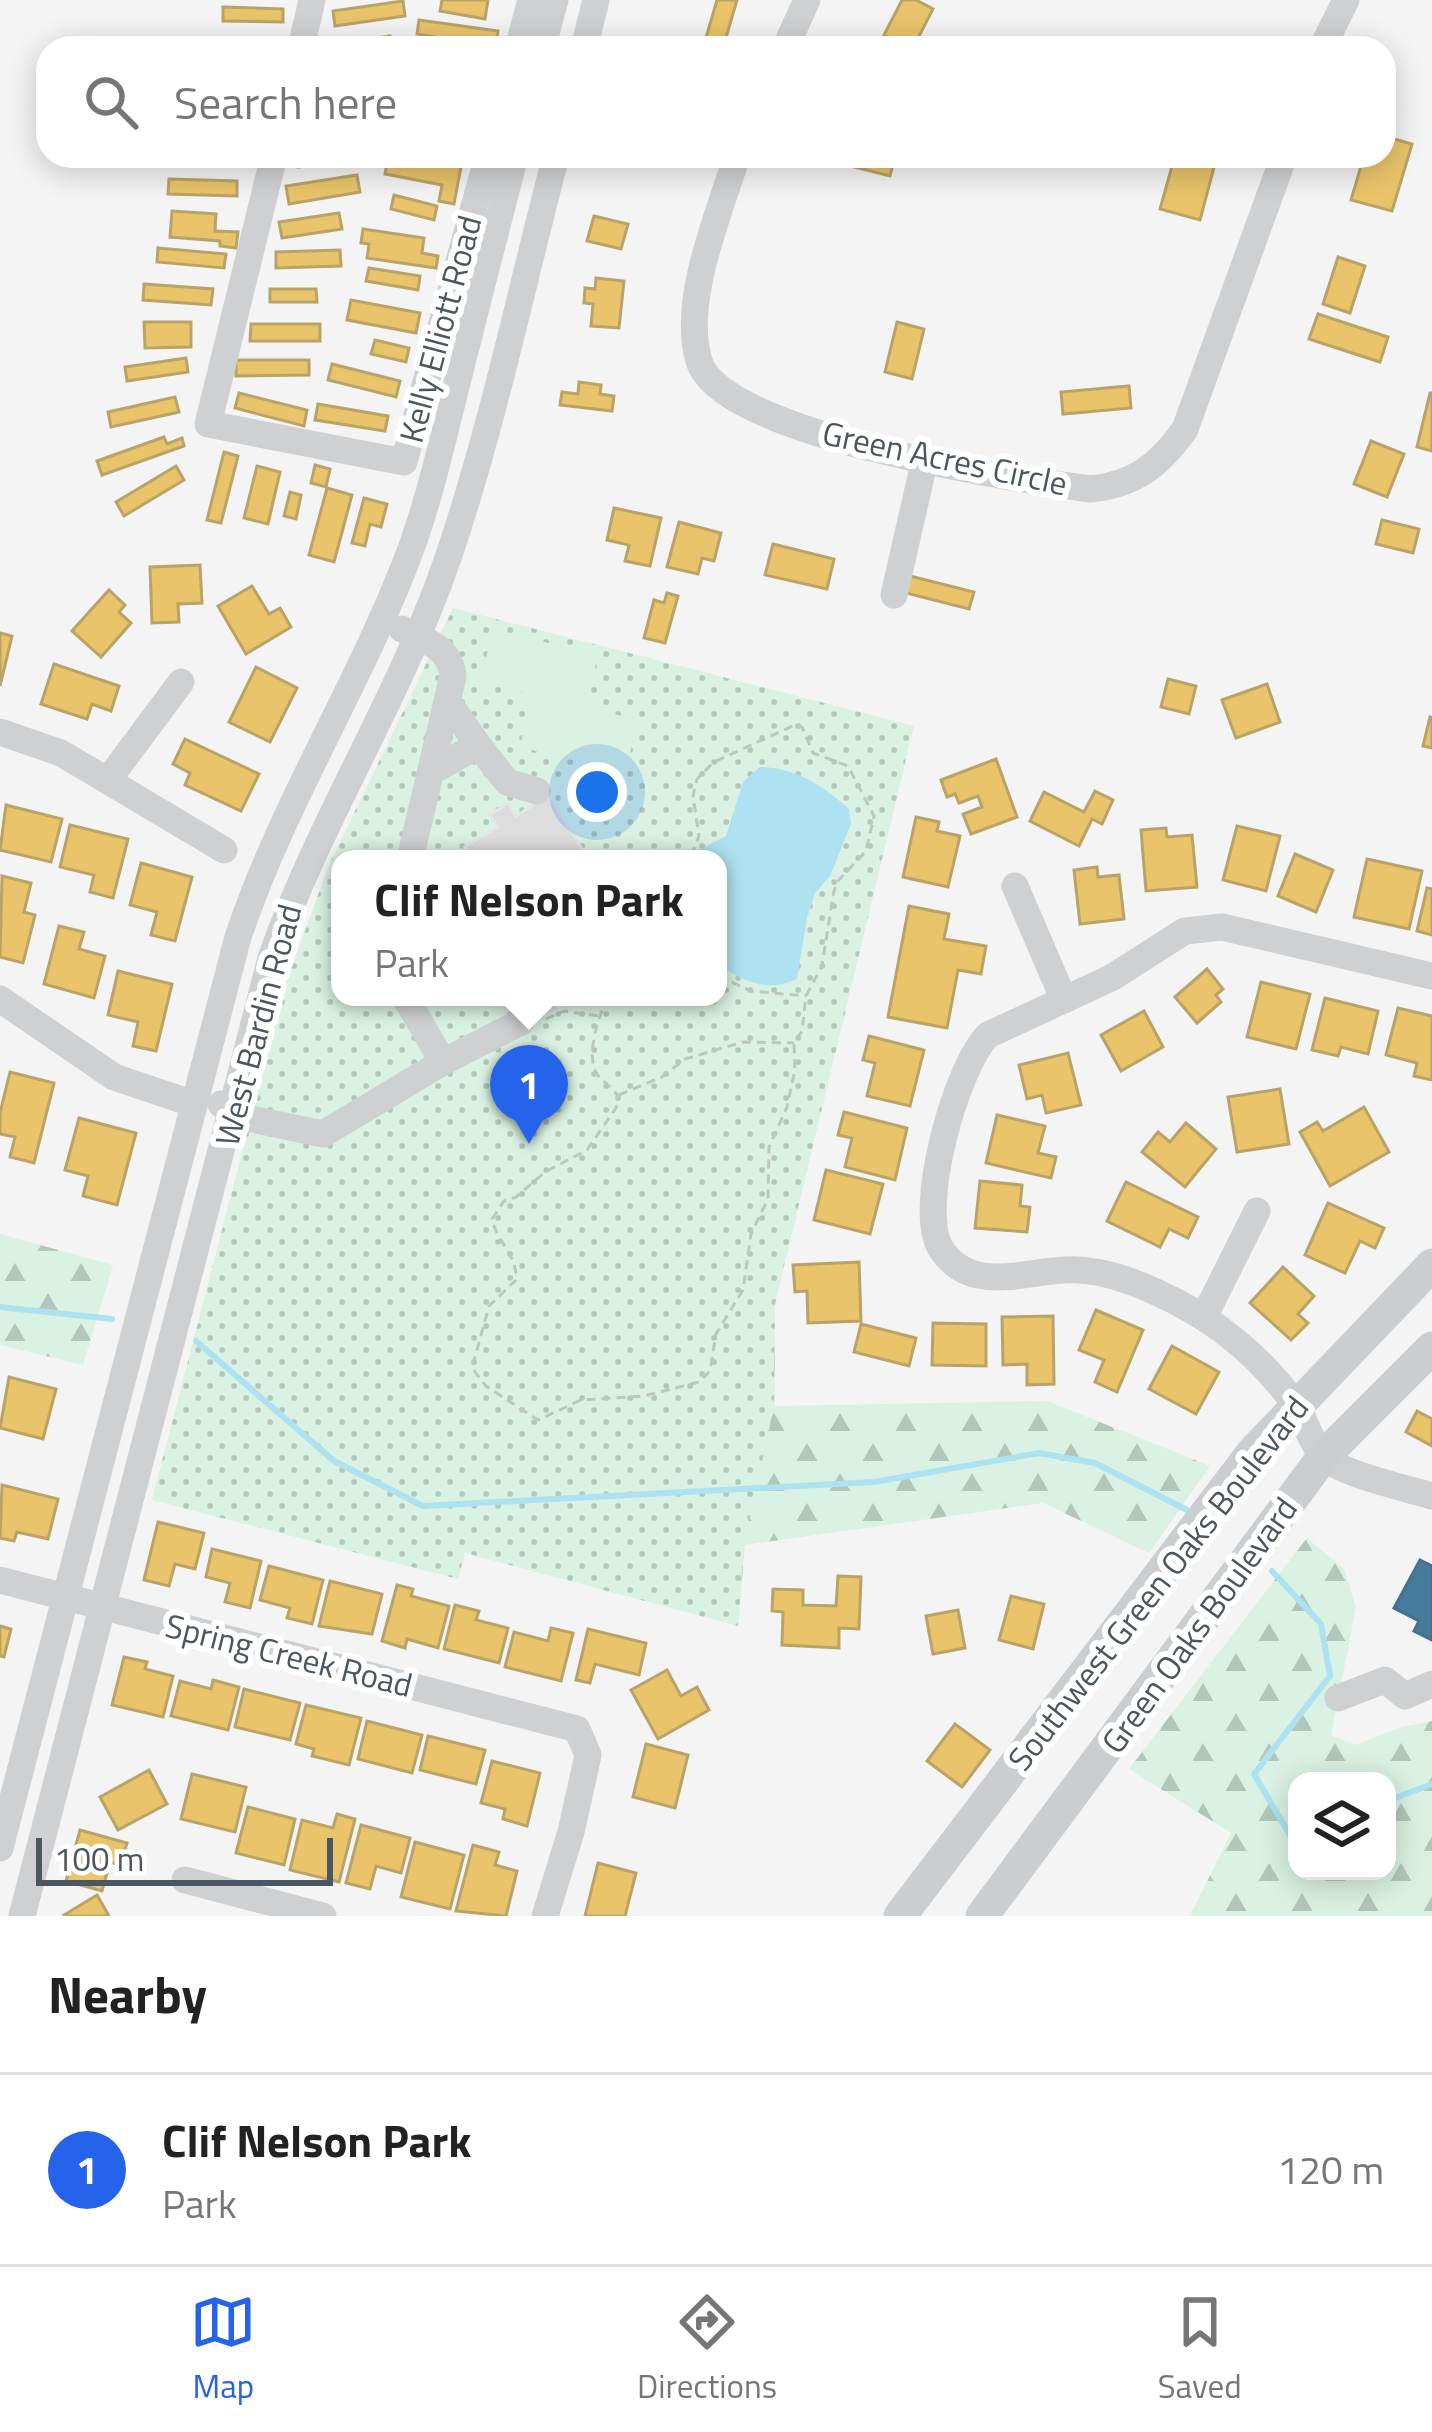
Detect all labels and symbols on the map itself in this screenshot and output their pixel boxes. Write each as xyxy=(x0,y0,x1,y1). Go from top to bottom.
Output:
street label: Kelly Elliott Road xyxy=(386,210,494,448)
street label: Green Acres Circle xyxy=(818,408,1072,508)
your location xyxy=(567,762,627,822)
street label: West Bardin Road xyxy=(202,899,314,1151)
pin: 1 xyxy=(490,1045,568,1144)
street label: Southwest Green Oaks Boulevard xyxy=(1000,1388,1316,1778)
street label: Green Oaks Boulevard xyxy=(1093,1489,1305,1761)
street label: Spring Creek Road xyxy=(160,1600,418,1710)
scale bar xyxy=(36,1832,333,1885)

